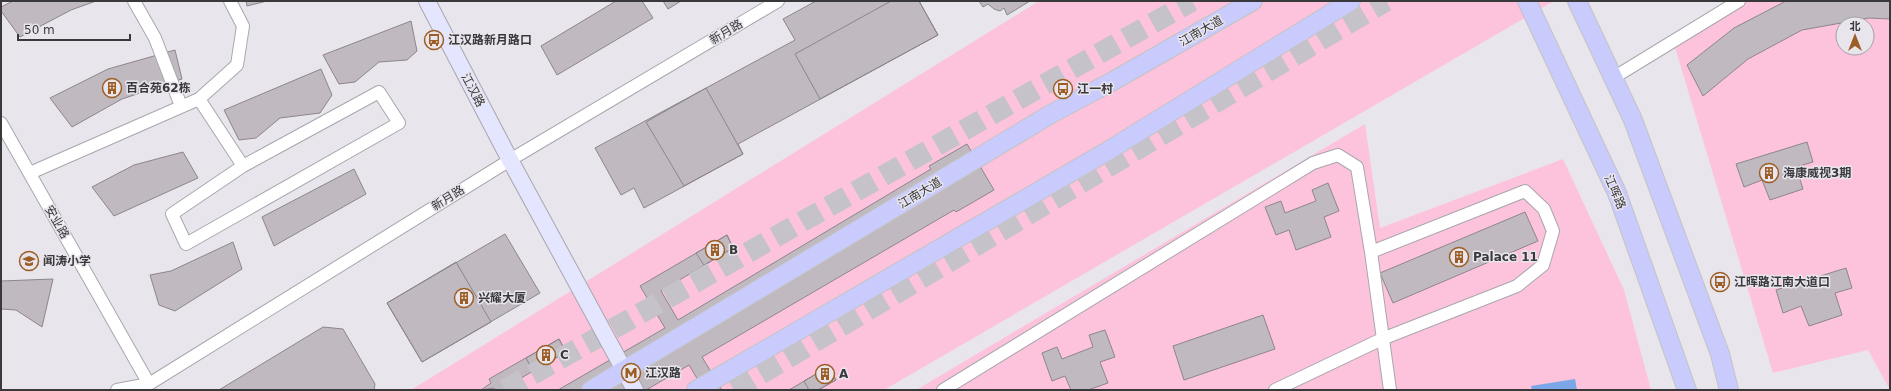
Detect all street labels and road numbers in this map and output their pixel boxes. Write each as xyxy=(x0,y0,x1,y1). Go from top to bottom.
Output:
street label: 江南大道 xyxy=(1177,13,1225,49)
street label: 新月路 xyxy=(707,17,745,47)
street label: 江汉路 xyxy=(458,71,488,109)
street label: 江晖路 xyxy=(1602,173,1628,211)
street label: 江南大道 xyxy=(896,175,944,211)
street label: 新月路 xyxy=(429,183,467,213)
street label: 安业路 xyxy=(42,203,72,241)

